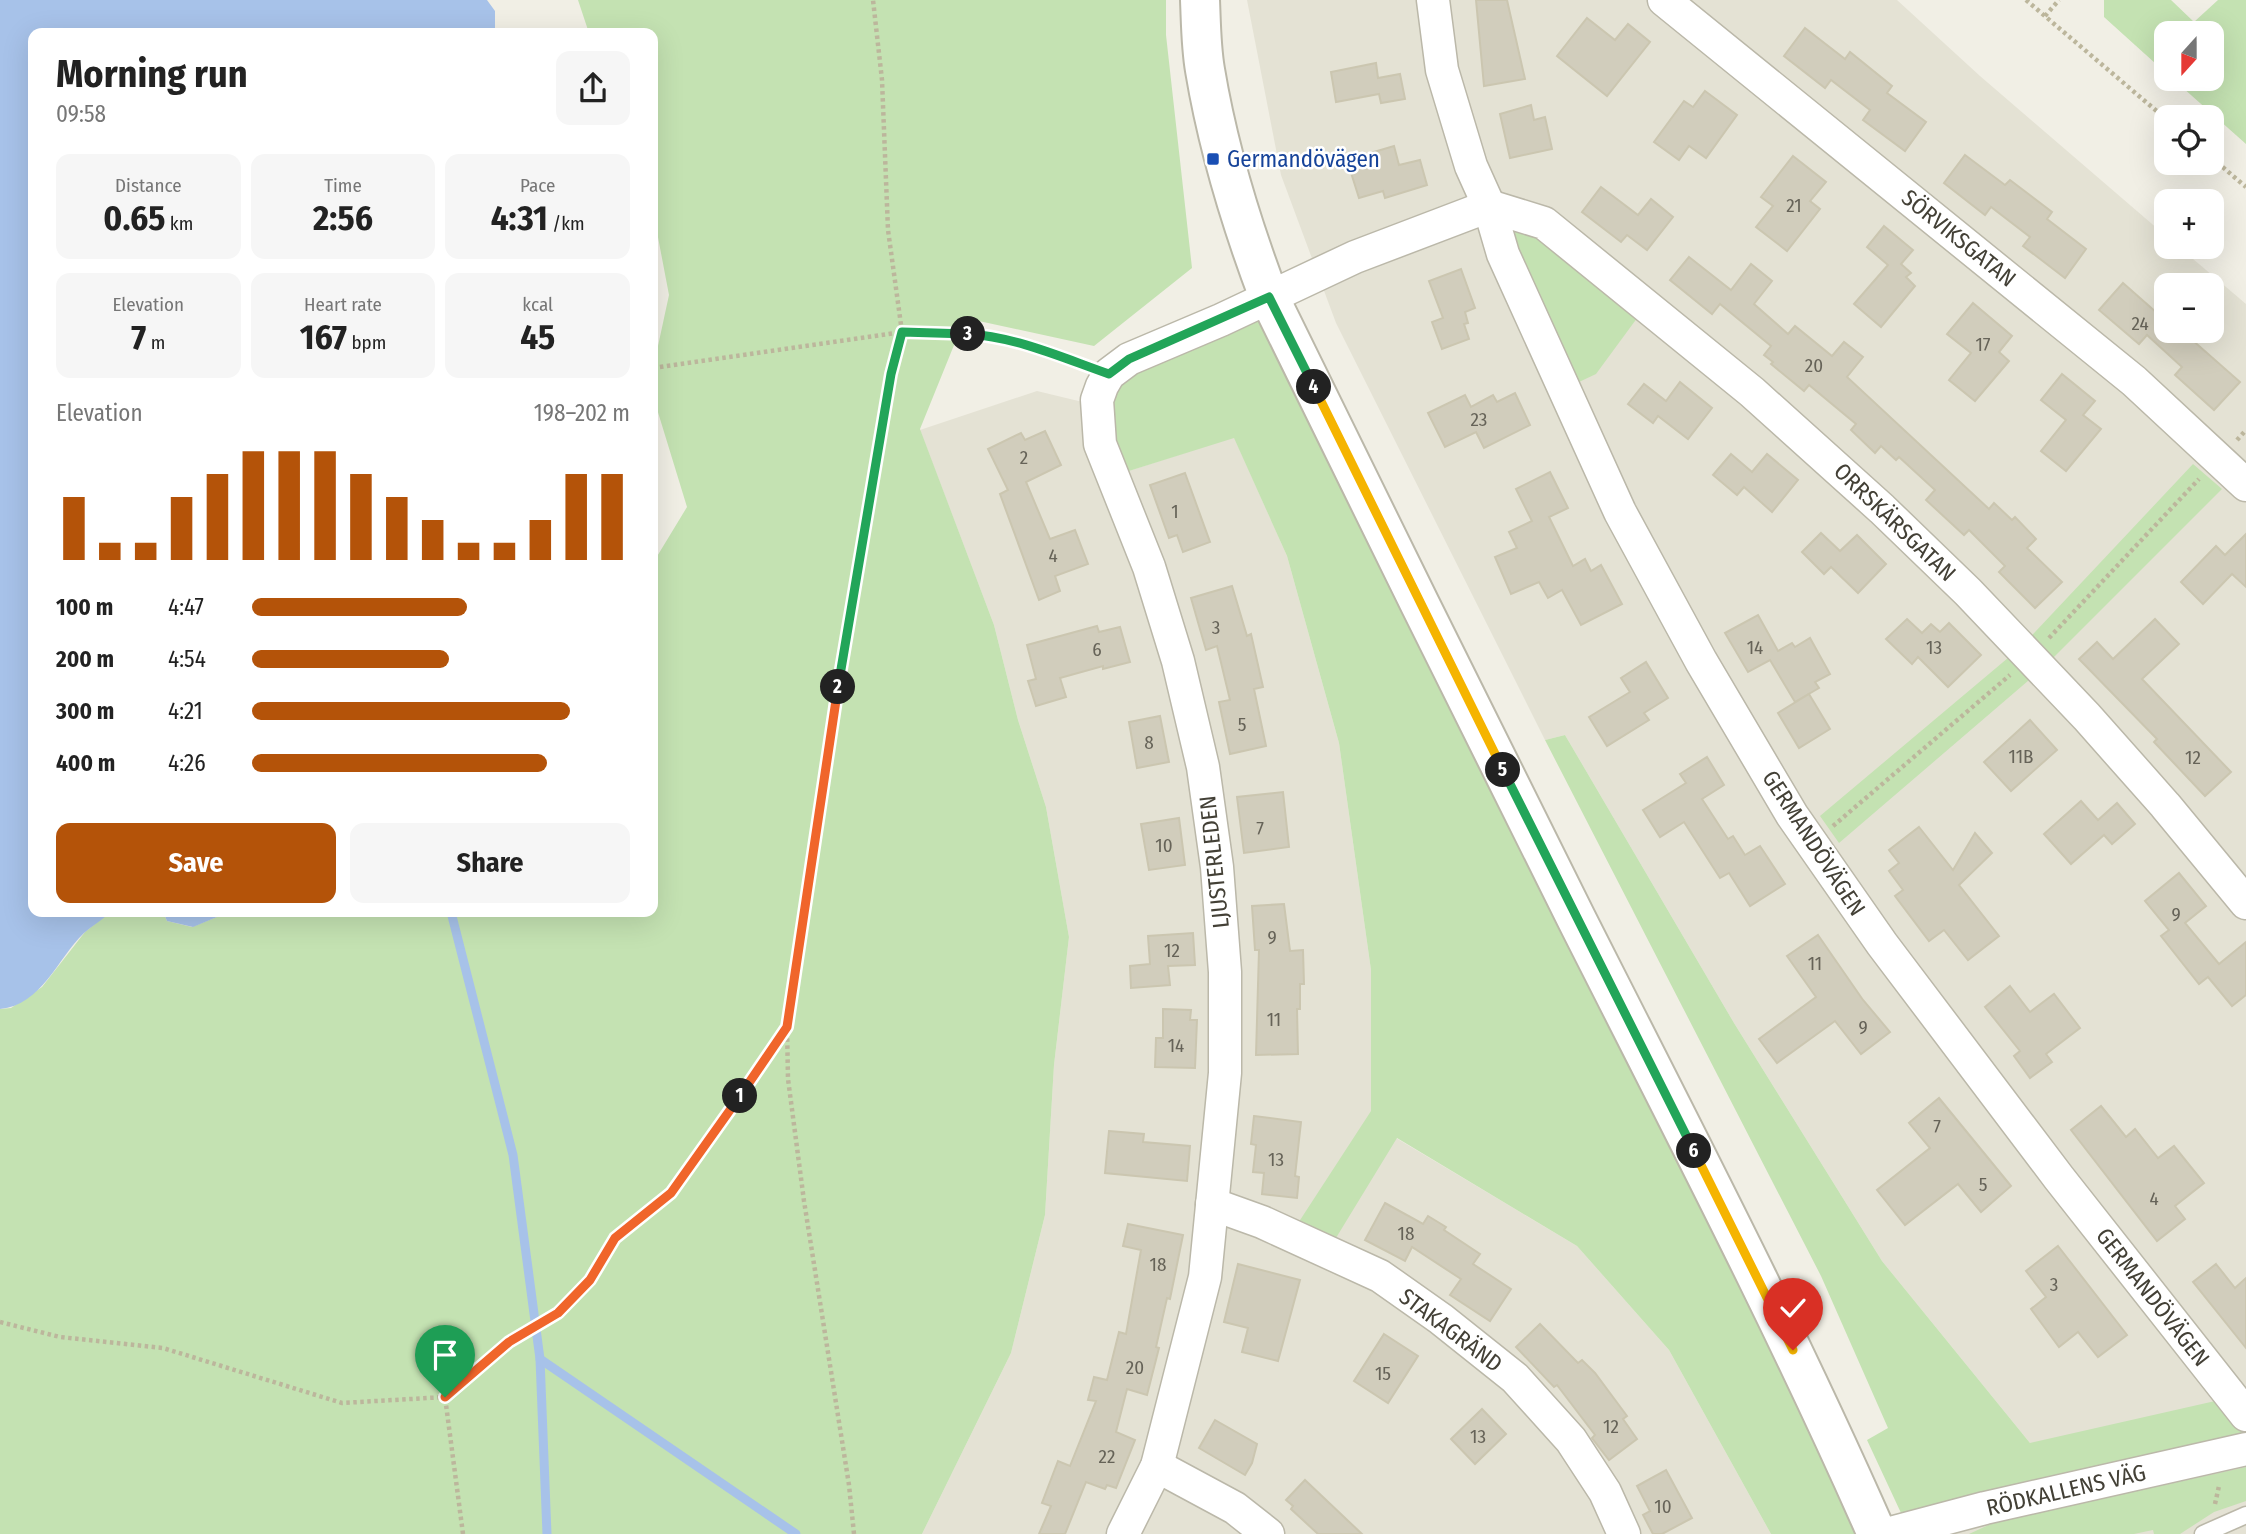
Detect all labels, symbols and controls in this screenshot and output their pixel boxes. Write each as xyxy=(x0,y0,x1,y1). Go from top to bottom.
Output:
north arrow xyxy=(2154,21,2224,91)
map controls xyxy=(2154,21,2224,343)
text: Morning run xyxy=(56,51,248,97)
button: share xyxy=(556,51,630,125)
text: 09:58 xyxy=(56,100,106,128)
button: locate xyxy=(2154,105,2224,175)
place label: Germandövägen xyxy=(1227,145,1380,173)
marker: Germandövägen xyxy=(1205,151,1221,167)
text: Distance xyxy=(115,174,182,197)
text: Time xyxy=(324,174,362,197)
text: Pace xyxy=(520,174,555,197)
street label: SÖRVIKSGATAN xyxy=(1896,183,2022,293)
button: + xyxy=(2154,189,2224,259)
house number: 21 xyxy=(1786,194,1802,217)
text: 0.65 xyxy=(103,197,165,239)
text: 2:56 xyxy=(313,197,373,239)
text: 4:31 xyxy=(491,197,548,239)
text: km xyxy=(165,212,193,235)
text: /km xyxy=(548,212,585,235)
button: − xyxy=(2154,273,2224,343)
text: Elevation xyxy=(113,293,184,316)
text: Heart rate xyxy=(304,293,382,316)
text: kcal xyxy=(522,293,553,316)
house number: 24 xyxy=(2131,312,2149,335)
text: 7 xyxy=(131,316,146,358)
text: 167 xyxy=(300,316,347,358)
text: 45 xyxy=(520,316,555,358)
pin: 3 xyxy=(950,316,986,352)
text: 3 xyxy=(963,322,972,345)
text: m xyxy=(146,331,165,354)
text: bpm xyxy=(347,331,386,354)
house number: 17 xyxy=(1975,333,1991,356)
house number: 20 xyxy=(1805,354,1823,377)
pin: 4 xyxy=(1296,370,1332,404)
text: 4 xyxy=(1309,375,1318,398)
text: Elevation xyxy=(56,399,143,427)
text: 198–202 m xyxy=(534,399,630,427)
house number: 23 xyxy=(1471,408,1487,431)
house number: 2 xyxy=(1020,446,1028,469)
street label: ORRSKÄRSGATAN xyxy=(1828,457,1962,587)
house number: 1 xyxy=(1171,500,1179,523)
house number: 4 xyxy=(1048,544,1058,567)
text: 100 m xyxy=(56,593,113,621)
text: 4:47 xyxy=(168,593,204,621)
house number: 3 xyxy=(1212,616,1220,639)
house number: 14 xyxy=(1747,636,1763,659)
house number: 13 xyxy=(1926,636,1942,659)
house number: 6 xyxy=(1092,638,1102,661)
text: 200 m xyxy=(56,645,114,673)
text: 4:54 xyxy=(168,645,206,673)
pin: 2 xyxy=(820,670,856,704)
text: 2 xyxy=(833,675,842,698)
text: 300 m xyxy=(56,697,114,725)
text: 4:21 xyxy=(168,697,203,725)
house number: 5 xyxy=(1238,713,1246,736)
house number: 8 xyxy=(1144,731,1154,754)
house number: 11B xyxy=(2009,745,2033,768)
house number: 12 xyxy=(2185,746,2201,769)
text: 400 m xyxy=(56,749,115,777)
text: 4:26 xyxy=(168,749,206,777)
pin: 5 xyxy=(1486,752,1520,788)
text: 5 xyxy=(1498,758,1507,781)
street label: GERMANDÖVÄGEN xyxy=(1757,765,1871,921)
street label: LJUSTERLEDEN xyxy=(1193,794,1235,930)
house number: 7 xyxy=(1256,817,1264,840)
button: Save xyxy=(56,823,336,903)
button: Share xyxy=(350,823,630,903)
house number: 10 xyxy=(1155,834,1173,857)
house number: 9 xyxy=(2171,903,2181,926)
house number: 9 xyxy=(1267,926,1277,949)
house number: 12 xyxy=(1164,939,1180,962)
house number: 11 xyxy=(1808,952,1822,975)
house number: 11 xyxy=(1267,1008,1281,1031)
house number: 9 xyxy=(1858,1016,1868,1039)
house number: 14 xyxy=(1168,1034,1184,1057)
pin: 1 xyxy=(722,1078,758,1114)
text: 1 xyxy=(735,1084,744,1107)
house number: 7 xyxy=(1933,1115,1941,1138)
pin: 6 xyxy=(1676,1134,1712,1168)
text: 6 xyxy=(1689,1139,1698,1162)
house number: 13 xyxy=(1268,1148,1284,1171)
house number: 5 xyxy=(1979,1173,1987,1196)
house number: 4 xyxy=(2149,1187,2159,1210)
house number: 18 xyxy=(1398,1222,1414,1245)
street label: GERMANDÖVÄGEN xyxy=(2090,1222,2216,1372)
house number: 18 xyxy=(1150,1253,1166,1276)
house number: 3 xyxy=(2050,1273,2058,1296)
pin xyxy=(1763,1278,1823,1350)
street label: STAKAGRÄND xyxy=(1394,1282,1508,1378)
icon: check xyxy=(1774,1289,1812,1327)
pin xyxy=(415,1325,475,1397)
icon: arrive xyxy=(426,1336,464,1374)
house number: 20 xyxy=(1126,1356,1144,1379)
house number: 15 xyxy=(1375,1362,1391,1385)
house number: 12 xyxy=(1603,1415,1619,1438)
house number: 13 xyxy=(1470,1425,1486,1448)
house number: 22 xyxy=(1099,1445,1115,1468)
street label: RÖDKALLENS VÄG xyxy=(1984,1458,2148,1522)
house number: 10 xyxy=(1654,1495,1672,1518)

